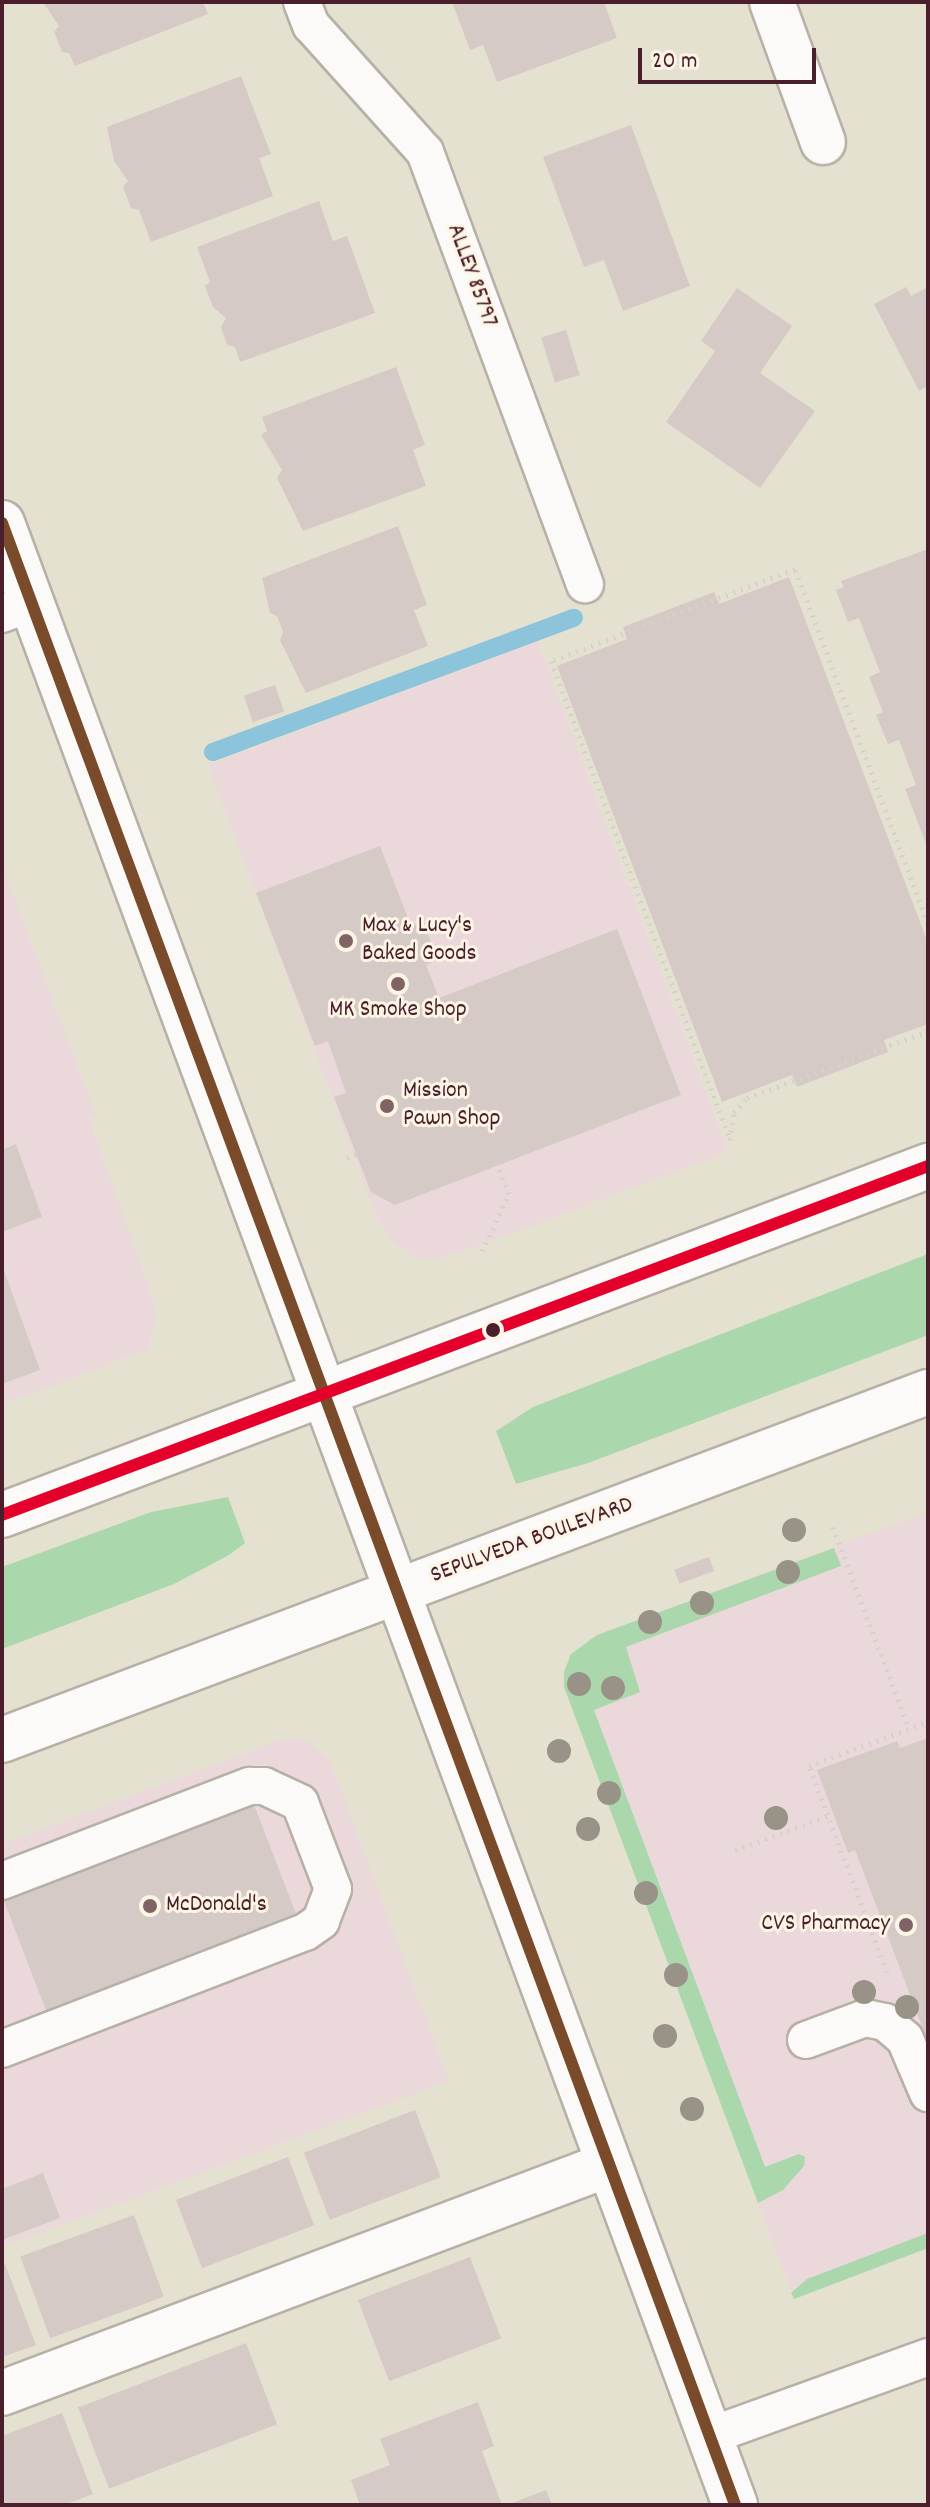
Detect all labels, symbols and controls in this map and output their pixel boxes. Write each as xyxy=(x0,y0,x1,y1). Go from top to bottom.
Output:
scale bar xyxy=(642,32,820,82)
text: 20 m xyxy=(652,45,698,79)
street label: ALLEY 85797 xyxy=(439,220,503,332)
place label: Max & Lucy's Baked Goods xyxy=(362,913,477,969)
marker: Max & Lucy's Baked Goods xyxy=(337,932,355,950)
marker: MK Smoke Shop xyxy=(389,975,407,993)
place label: MK Smoke Shop xyxy=(329,997,467,1025)
place label: Mission Pawn Shop xyxy=(403,1078,501,1134)
marker: Mission Pawn Shop xyxy=(378,1097,396,1115)
unlabelled marker xyxy=(485,1322,501,1338)
street label: SEPULVEDA BOULEVARD xyxy=(427,1491,637,1591)
place label: McDonald's xyxy=(166,1892,267,1920)
marker: McDonald's xyxy=(141,1897,159,1915)
place label: CVS Pharmacy xyxy=(761,1911,890,1939)
marker: CVS Pharmacy xyxy=(897,1916,915,1934)

